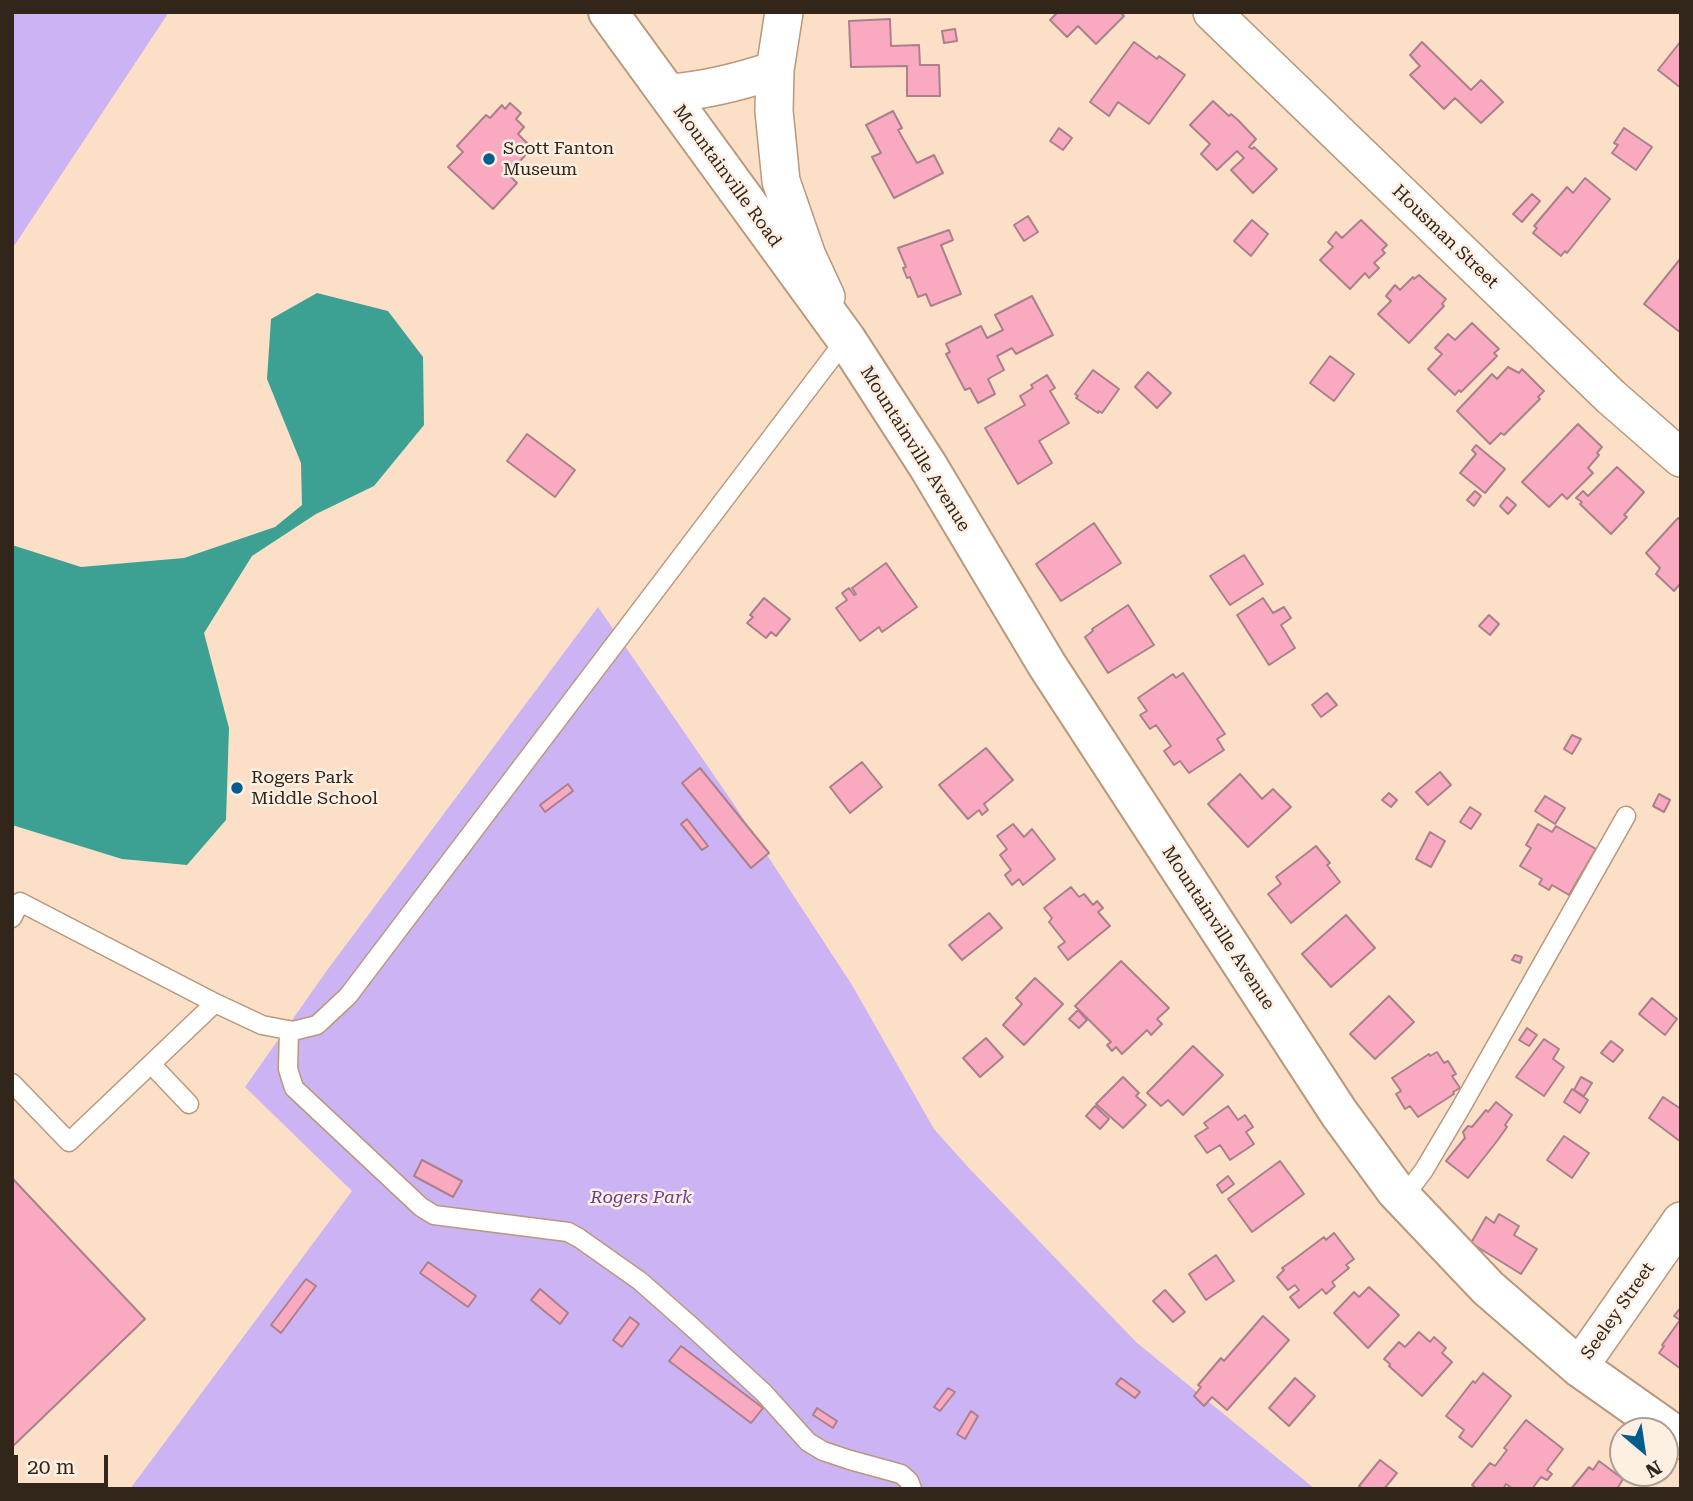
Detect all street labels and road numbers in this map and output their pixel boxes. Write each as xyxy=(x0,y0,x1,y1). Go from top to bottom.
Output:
street label: Mountainville Road xyxy=(668,101,786,251)
street label: Housman Street xyxy=(1387,181,1503,293)
street label: Mountainville Avenue xyxy=(855,362,975,536)
street label: Mountainville Avenue xyxy=(1157,842,1279,1014)
street label: Seeley Street xyxy=(1577,1258,1659,1364)

